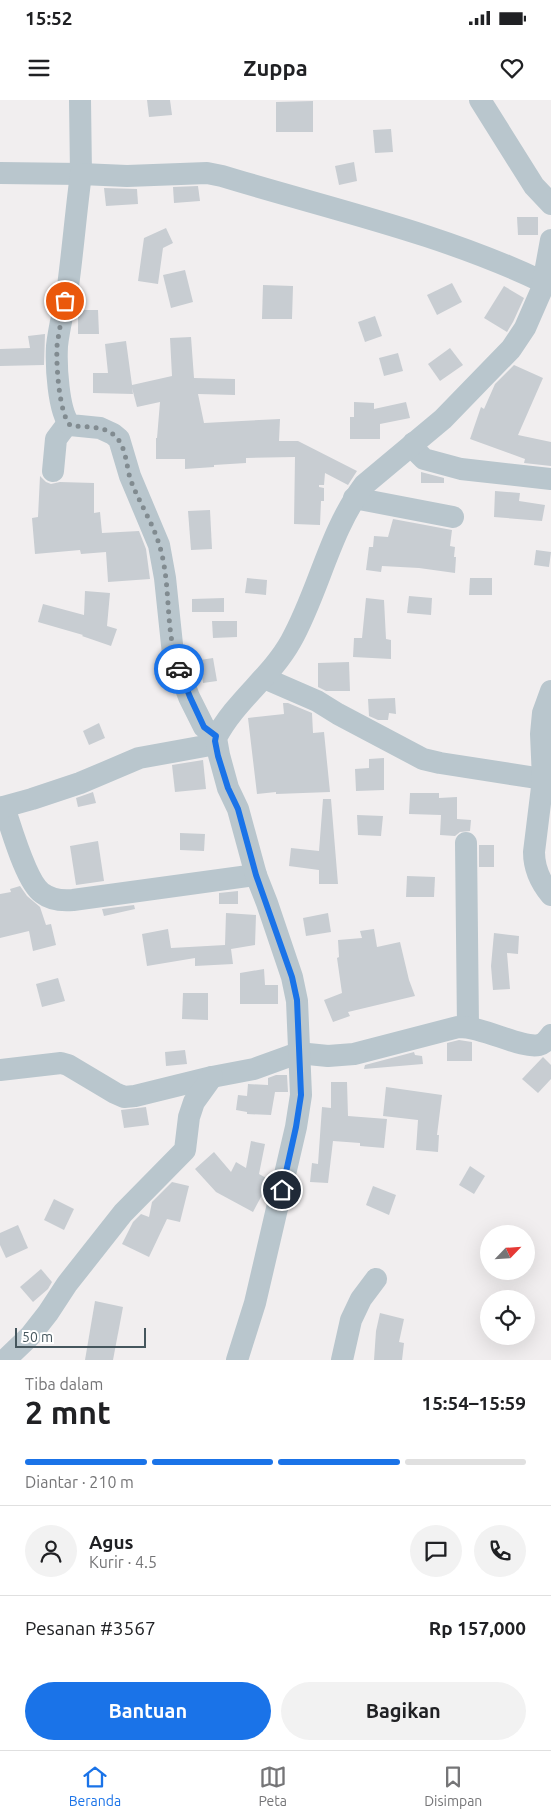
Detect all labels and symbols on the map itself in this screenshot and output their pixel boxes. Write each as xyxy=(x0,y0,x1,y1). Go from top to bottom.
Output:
pin xyxy=(44,280,86,322)
courier xyxy=(154,644,204,694)
pin xyxy=(261,1169,303,1211)
north arrow xyxy=(480,1225,535,1280)
scale bar xyxy=(15,1325,146,1348)

